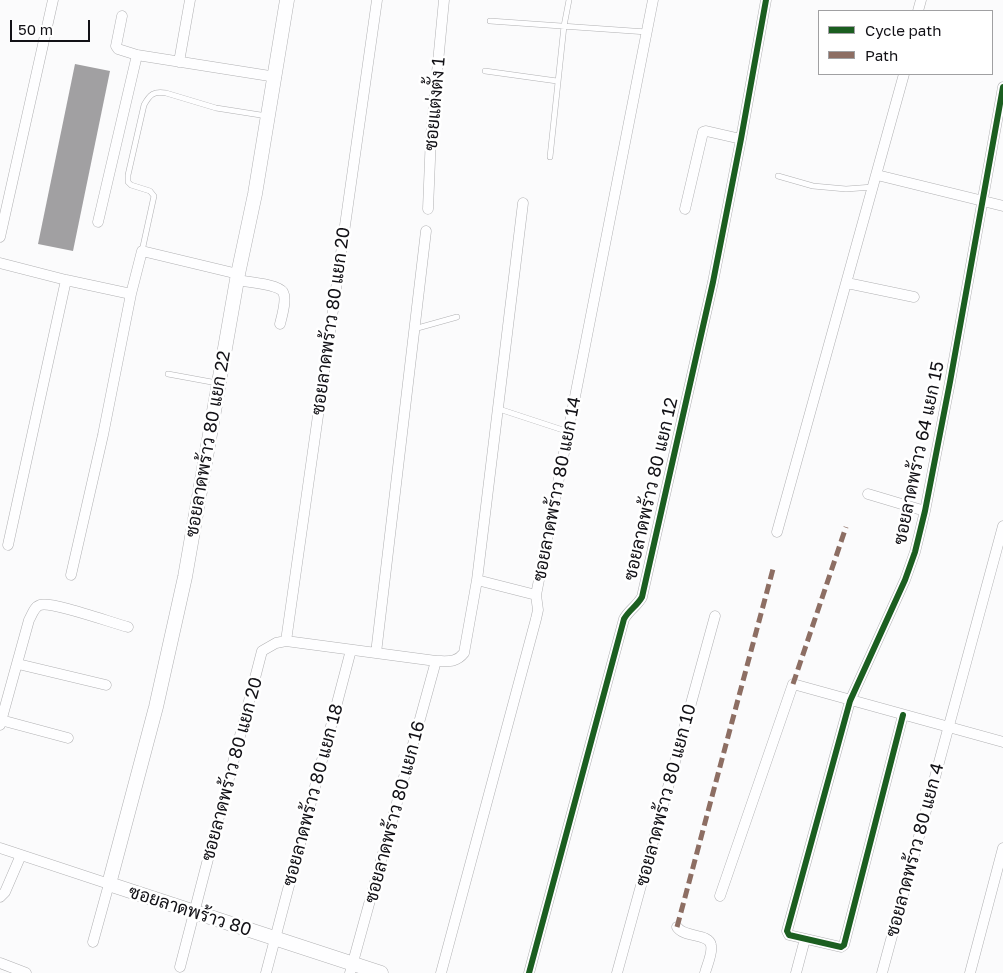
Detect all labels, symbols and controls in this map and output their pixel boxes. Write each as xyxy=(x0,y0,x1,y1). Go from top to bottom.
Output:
scale bar xyxy=(12,10,92,42)
legend xyxy=(818,10,993,75)
text: 50 m xyxy=(18,20,53,38)
text: Cycle path xyxy=(865,21,941,39)
text: Path xyxy=(865,46,898,64)
street label: ซอยแต่งตั้ง 1 xyxy=(420,56,450,152)
street label: ซอยลาดพร้าว 80 แยก 20 xyxy=(307,226,355,416)
street label: ซอยลาดพร้าว 80 แยก 22 xyxy=(181,349,235,539)
street label: ซอยลาดพร้าว 64 แยก 15 xyxy=(889,359,949,547)
street label: ซอยลาดพร้าว 80 แยก 14 xyxy=(528,395,586,583)
street label: ซอยลาดพร้าว 80 แยก 12 xyxy=(619,395,683,583)
street label: ซอยลาดพร้าว 80 แยก 20 xyxy=(197,675,267,863)
street label: ซอยลาดพร้าว 80 แยก 18 xyxy=(278,701,348,889)
street label: ซอยลาดพร้าว 80 แยก 10 xyxy=(631,701,701,889)
street label: ซอยลาดพร้าว 80 แยก 16 xyxy=(360,719,430,905)
street label: ซอยลาดพร้าว 80 แยก 4 xyxy=(881,761,949,939)
street label: ซอยลาดพร้าว 80 xyxy=(126,881,254,941)

